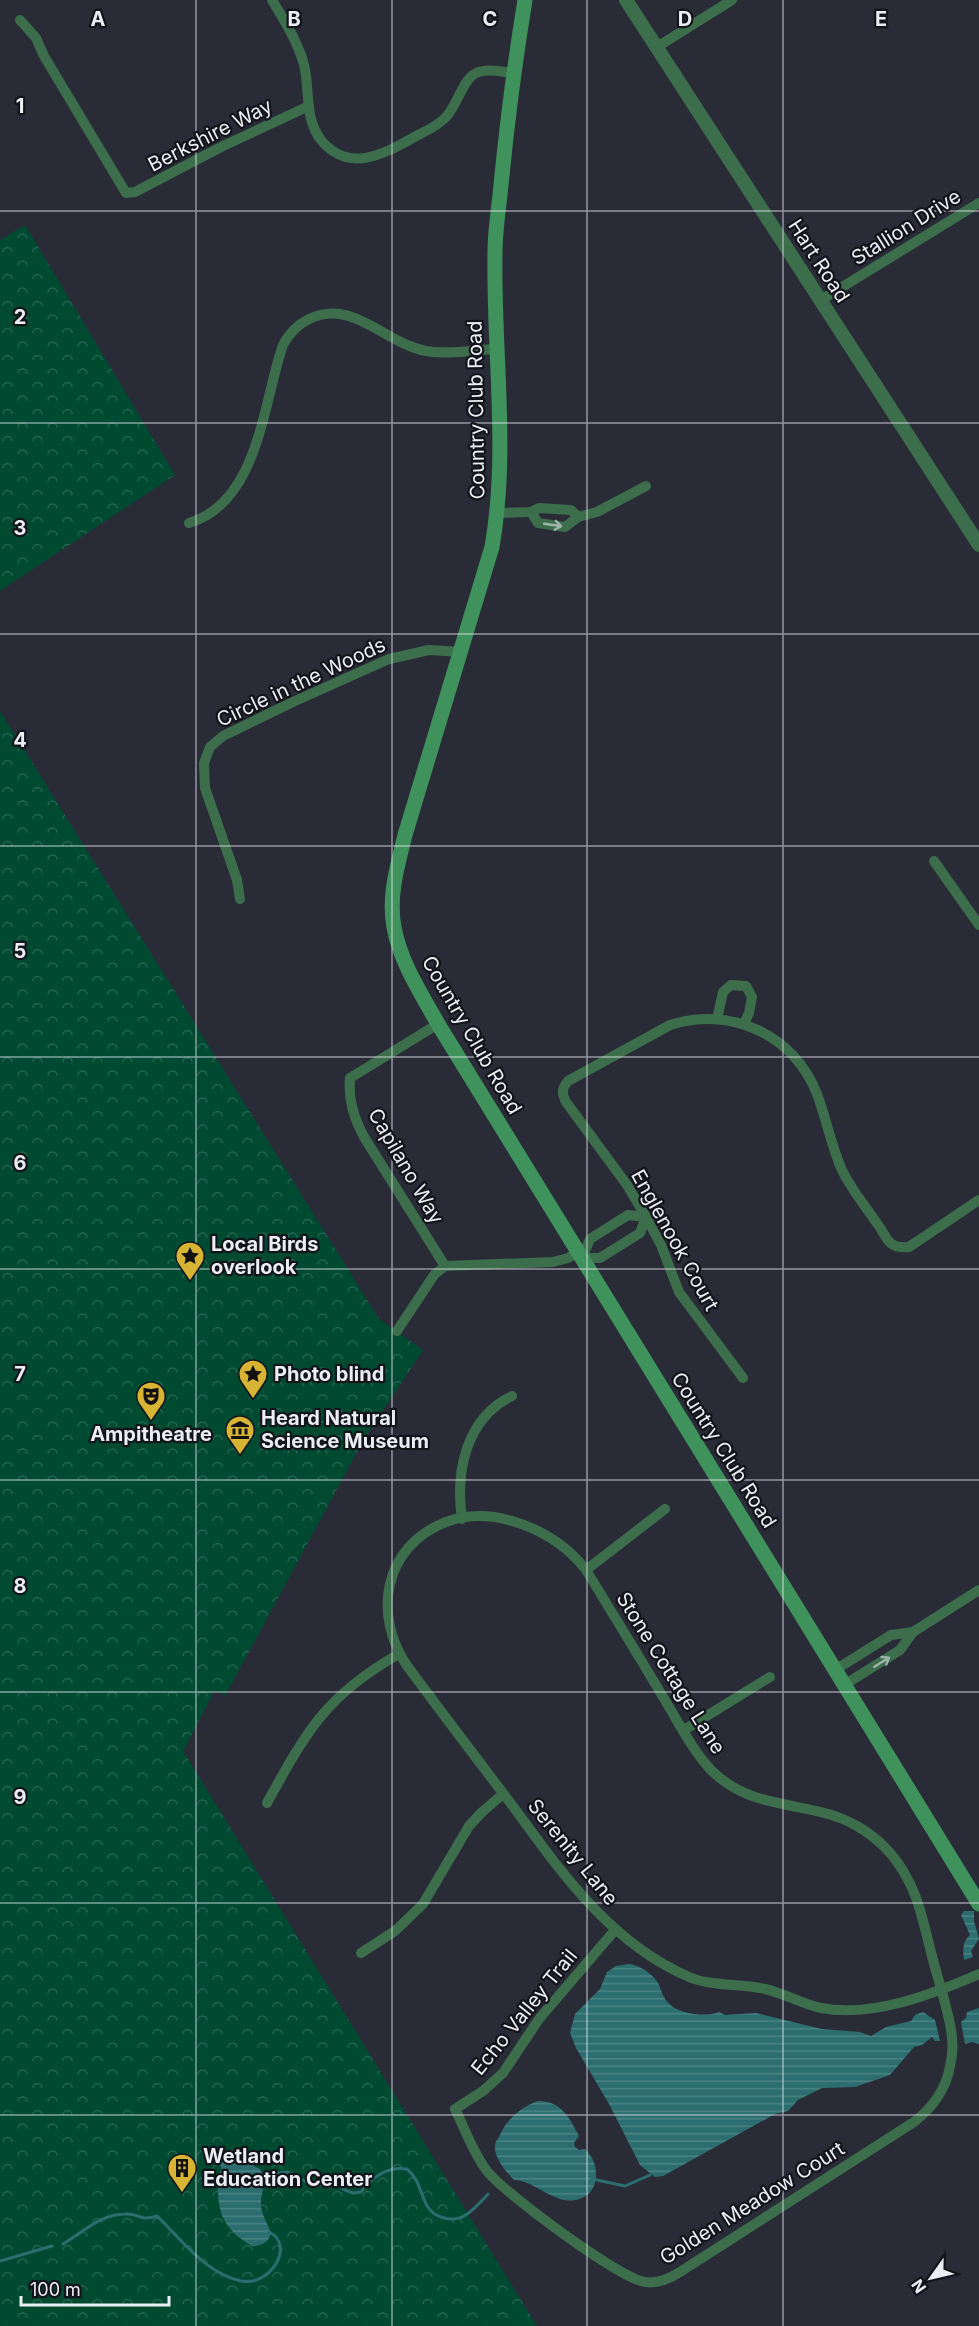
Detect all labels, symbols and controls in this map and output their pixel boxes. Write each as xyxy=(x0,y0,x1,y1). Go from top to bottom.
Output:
text: A xyxy=(91,7,106,31)
text: B xyxy=(287,7,301,31)
text: C xyxy=(483,7,497,31)
text: D xyxy=(678,7,692,31)
text: E xyxy=(875,7,887,31)
street label: Berkshire Way xyxy=(144,93,276,177)
text: 1 xyxy=(16,94,24,118)
street label: Stallion Drive xyxy=(847,184,965,270)
street label: Hart Road xyxy=(783,215,855,307)
text: 2 xyxy=(14,305,26,329)
street label: Country Club Road xyxy=(462,320,490,500)
text: 3 xyxy=(14,516,26,540)
one-way arrow xyxy=(543,519,563,530)
street label: Circle in the Woods xyxy=(213,632,389,732)
text: 4 xyxy=(13,728,27,752)
text: 5 xyxy=(14,939,26,963)
street label: Country Club Road xyxy=(417,952,527,1118)
street label: Capilano Way xyxy=(363,1104,449,1228)
text: 6 xyxy=(14,1151,27,1175)
street label: Englenook Court xyxy=(626,1165,724,1315)
place label: Local Birds overlook xyxy=(211,1232,318,1279)
place icon: Local Birds overlook xyxy=(174,1240,206,1282)
place icon: Photo blind xyxy=(237,1358,269,1400)
text: 7 xyxy=(14,1362,26,1386)
place label: Photo blind xyxy=(274,1362,384,1386)
street label: Country Club Road xyxy=(666,1368,782,1532)
theatre icon: Ampitheatre xyxy=(135,1380,167,1422)
place label: Heard Natural Science Museum xyxy=(261,1406,429,1453)
museum icon: Heard Natural Science Museum xyxy=(224,1414,256,1456)
place label: Ampitheatre xyxy=(90,1422,212,1446)
text: 8 xyxy=(13,1574,27,1598)
street label: Stone Cottage Lane xyxy=(611,1588,731,1758)
one-way arrow xyxy=(873,1655,890,1667)
text: 9 xyxy=(14,1785,27,1809)
street label: Serenity Lane xyxy=(523,1794,623,1910)
street label: Echo Valley Trail xyxy=(466,1944,582,2080)
street label: Golden Meadow Court xyxy=(655,2136,849,2270)
place label: Wetland Education Center xyxy=(203,2144,372,2191)
building icon: Wetland Education Center xyxy=(166,2152,198,2194)
north arrow xyxy=(901,2248,961,2308)
scale bar xyxy=(21,2269,170,2307)
text: N xyxy=(907,2276,930,2297)
text: 100 m xyxy=(30,2279,81,2300)

